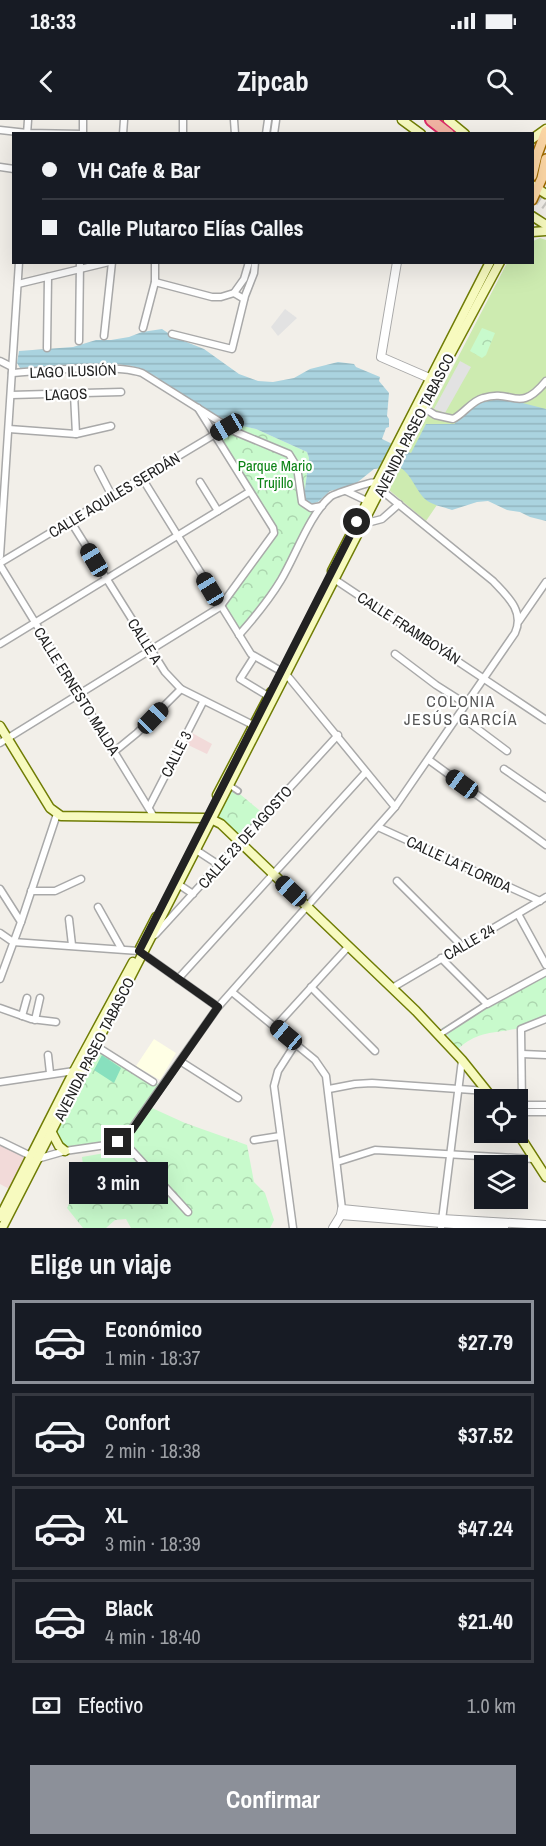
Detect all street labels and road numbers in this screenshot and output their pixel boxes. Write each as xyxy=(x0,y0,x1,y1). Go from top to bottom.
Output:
street label: AVENIDA PASEO TABASCO xyxy=(368,350,459,501)
street label: LAGO ILUSIÓN xyxy=(29,359,117,383)
street label: LAGOS xyxy=(44,383,88,405)
street label: CALLE AQUILES SERDÁN xyxy=(44,447,184,543)
street label: CALLE FRAMBOYÁN xyxy=(353,587,465,669)
street label: CALLE A xyxy=(123,614,168,668)
street label: CALLE ERNESTO MALDA xyxy=(29,623,125,760)
street label: CALLE 3 xyxy=(155,727,197,781)
street label: CALLE 23 DE AGOSTO xyxy=(193,781,297,893)
street label: CALLE LA FLORIDA xyxy=(403,831,516,898)
street label: CALLE 24 xyxy=(439,919,499,965)
street label: AVENIDA PASEO TABASCO xyxy=(48,974,139,1125)

